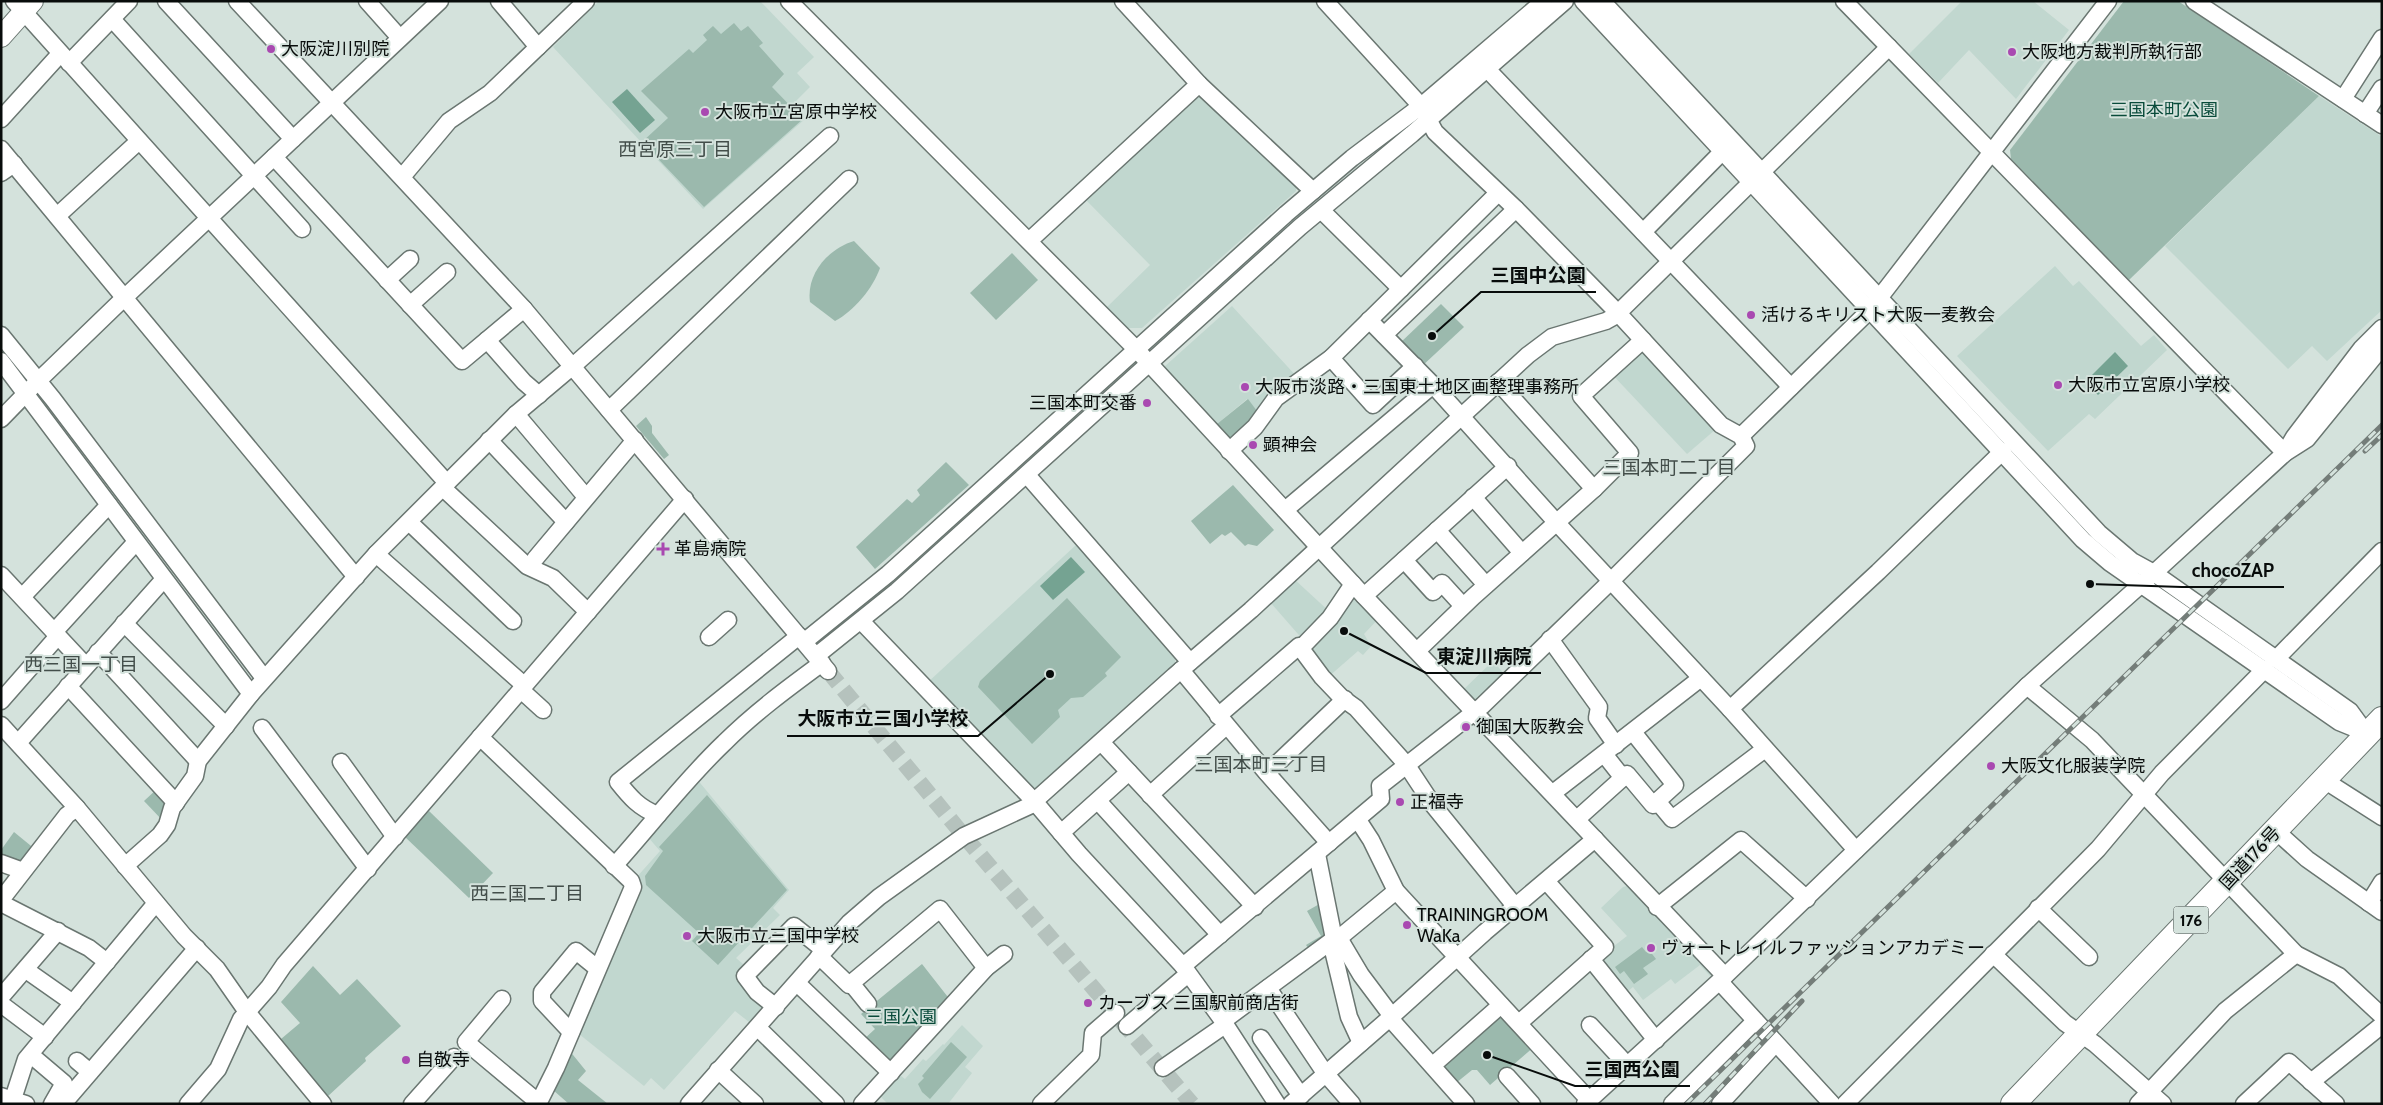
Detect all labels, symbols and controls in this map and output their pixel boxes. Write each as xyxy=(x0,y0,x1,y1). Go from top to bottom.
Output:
place label: 大阪淀川別院 xyxy=(281,38,389,60)
place label: 大阪地方裁判所執行部 xyxy=(2022,41,2202,63)
marker: 大阪淀川別院 xyxy=(265,43,277,55)
marker: 大阪地方裁判所執行部 xyxy=(2006,46,2018,58)
park label: 三国本町公園 xyxy=(2110,99,2218,121)
place label: 大阪市立宮原中学校 xyxy=(715,101,877,123)
marker: 大阪市立宮原中学校 xyxy=(699,106,711,118)
district label: 西宮原三丁目 xyxy=(618,138,732,161)
callout: 三国中公園 xyxy=(1481,258,1596,292)
text: 三国中公園 xyxy=(1490,264,1586,287)
place label: 活けるキリスト大阪一麦教会 xyxy=(1761,304,1995,326)
marker: 活けるキリスト大阪一麦教会 xyxy=(1745,309,1757,321)
place label: 大阪市立宮原小学校 xyxy=(2068,374,2230,396)
place label: 大阪市淡路・三国東土地区画整理事務所 xyxy=(1255,376,1579,398)
marker: 大阪市立宮原小学校 xyxy=(2052,379,2064,391)
marker: 大阪市淡路・三国東土地区画整理事務所 xyxy=(1239,381,1251,393)
place label: 三国本町交番 xyxy=(1029,392,1137,414)
marker: 三国本町交番 xyxy=(1141,397,1153,409)
place label: 顕神会 xyxy=(1263,434,1317,456)
marker: 顕神会 xyxy=(1247,439,1259,451)
district label: 三国本町二丁目 xyxy=(1602,456,1736,479)
place label: 革島病院 xyxy=(674,538,746,560)
marker: 革島病院 xyxy=(656,542,670,556)
callout: chocoZAP xyxy=(2182,553,2284,587)
text: chocoZAP xyxy=(2192,559,2274,582)
callout: 東淀川病院 xyxy=(1426,639,1541,673)
text: 東淀川病院 xyxy=(1436,645,1532,668)
district label: 西三国一丁目 xyxy=(24,653,138,676)
callout: 大阪市立三国小学校 xyxy=(787,702,978,736)
text: 大阪市立三国小学校 xyxy=(797,707,969,730)
place label: 御国大阪教会 xyxy=(1476,716,1584,738)
marker: 御国大阪教会 xyxy=(1460,721,1472,733)
district label: 三国本町三丁目 xyxy=(1194,753,1328,776)
place label: 大阪文化服装学院 xyxy=(2001,755,2145,777)
marker: 大阪文化服装学院 xyxy=(1985,760,1997,772)
place label: 正福寺 xyxy=(1410,791,1464,813)
marker: 正福寺 xyxy=(1394,796,1406,808)
street label: 国道176号 xyxy=(2215,822,2285,894)
district label: 西三国二丁目 xyxy=(470,882,584,905)
place label: TRAININGROOM WaKa xyxy=(1417,904,1548,947)
road number: 176 xyxy=(2174,906,2208,934)
marker: TRAININGROOM WaKa xyxy=(1401,919,1413,931)
place label: 大阪市立三国中学校 xyxy=(697,925,859,947)
marker: 大阪市立三国中学校 xyxy=(681,930,693,942)
place label: ヴォートレイルファッションアカデミー xyxy=(1661,937,1985,959)
marker: ヴォートレイルファッションアカデミー xyxy=(1645,942,1657,954)
place label: カーブス 三国駅前商店街 xyxy=(1098,992,1299,1014)
marker: カーブス 三国駅前商店街 xyxy=(1082,997,1094,1009)
park label: 三国公園 xyxy=(865,1006,937,1028)
place label: 自敬寺 xyxy=(416,1049,470,1071)
callout: 三国西公園 xyxy=(1575,1052,1690,1086)
marker: 自敬寺 xyxy=(400,1054,412,1066)
text: 三国西公園 xyxy=(1584,1058,1680,1081)

